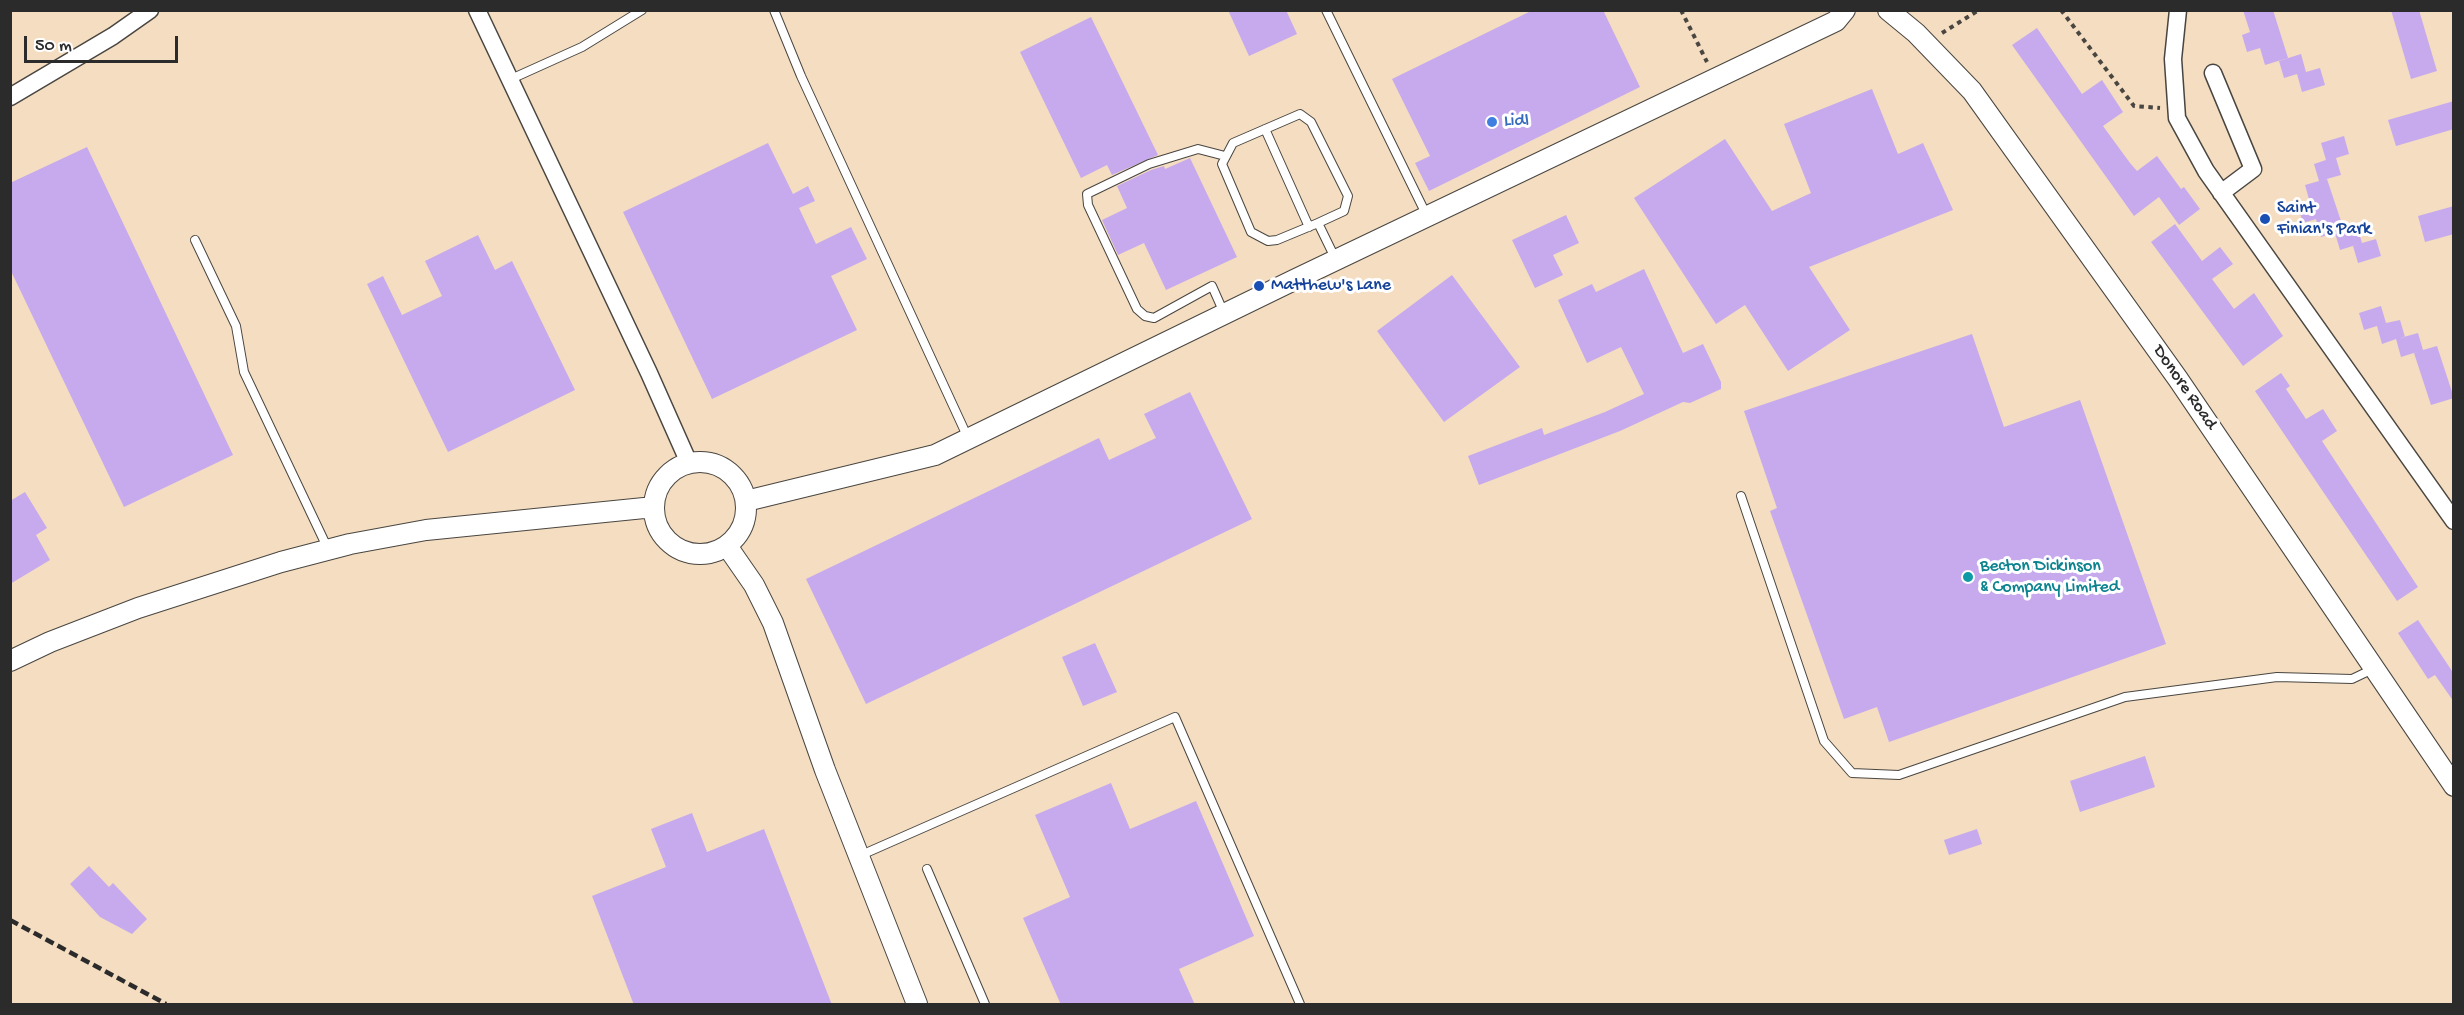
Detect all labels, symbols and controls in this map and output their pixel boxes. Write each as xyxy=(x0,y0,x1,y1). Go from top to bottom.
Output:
scale bar xyxy=(27,24,182,62)
text: 50 m xyxy=(35,36,72,57)
place label: Lidl xyxy=(1504,111,1529,133)
marker: Lidl xyxy=(1485,115,1499,129)
place label: Saint Finian's Park xyxy=(2277,198,2371,240)
marker: Saint Finian's Park xyxy=(2258,212,2272,226)
place label: Matthew's Lane xyxy=(1271,275,1391,297)
marker: Matthew's Lane xyxy=(1252,279,1266,293)
street label: Donore Road xyxy=(2147,342,2221,434)
place label: Becton Dickinson & Company Limited xyxy=(1980,556,2119,598)
marker: Becton Dickinson & Company Limited xyxy=(1961,570,1975,584)

